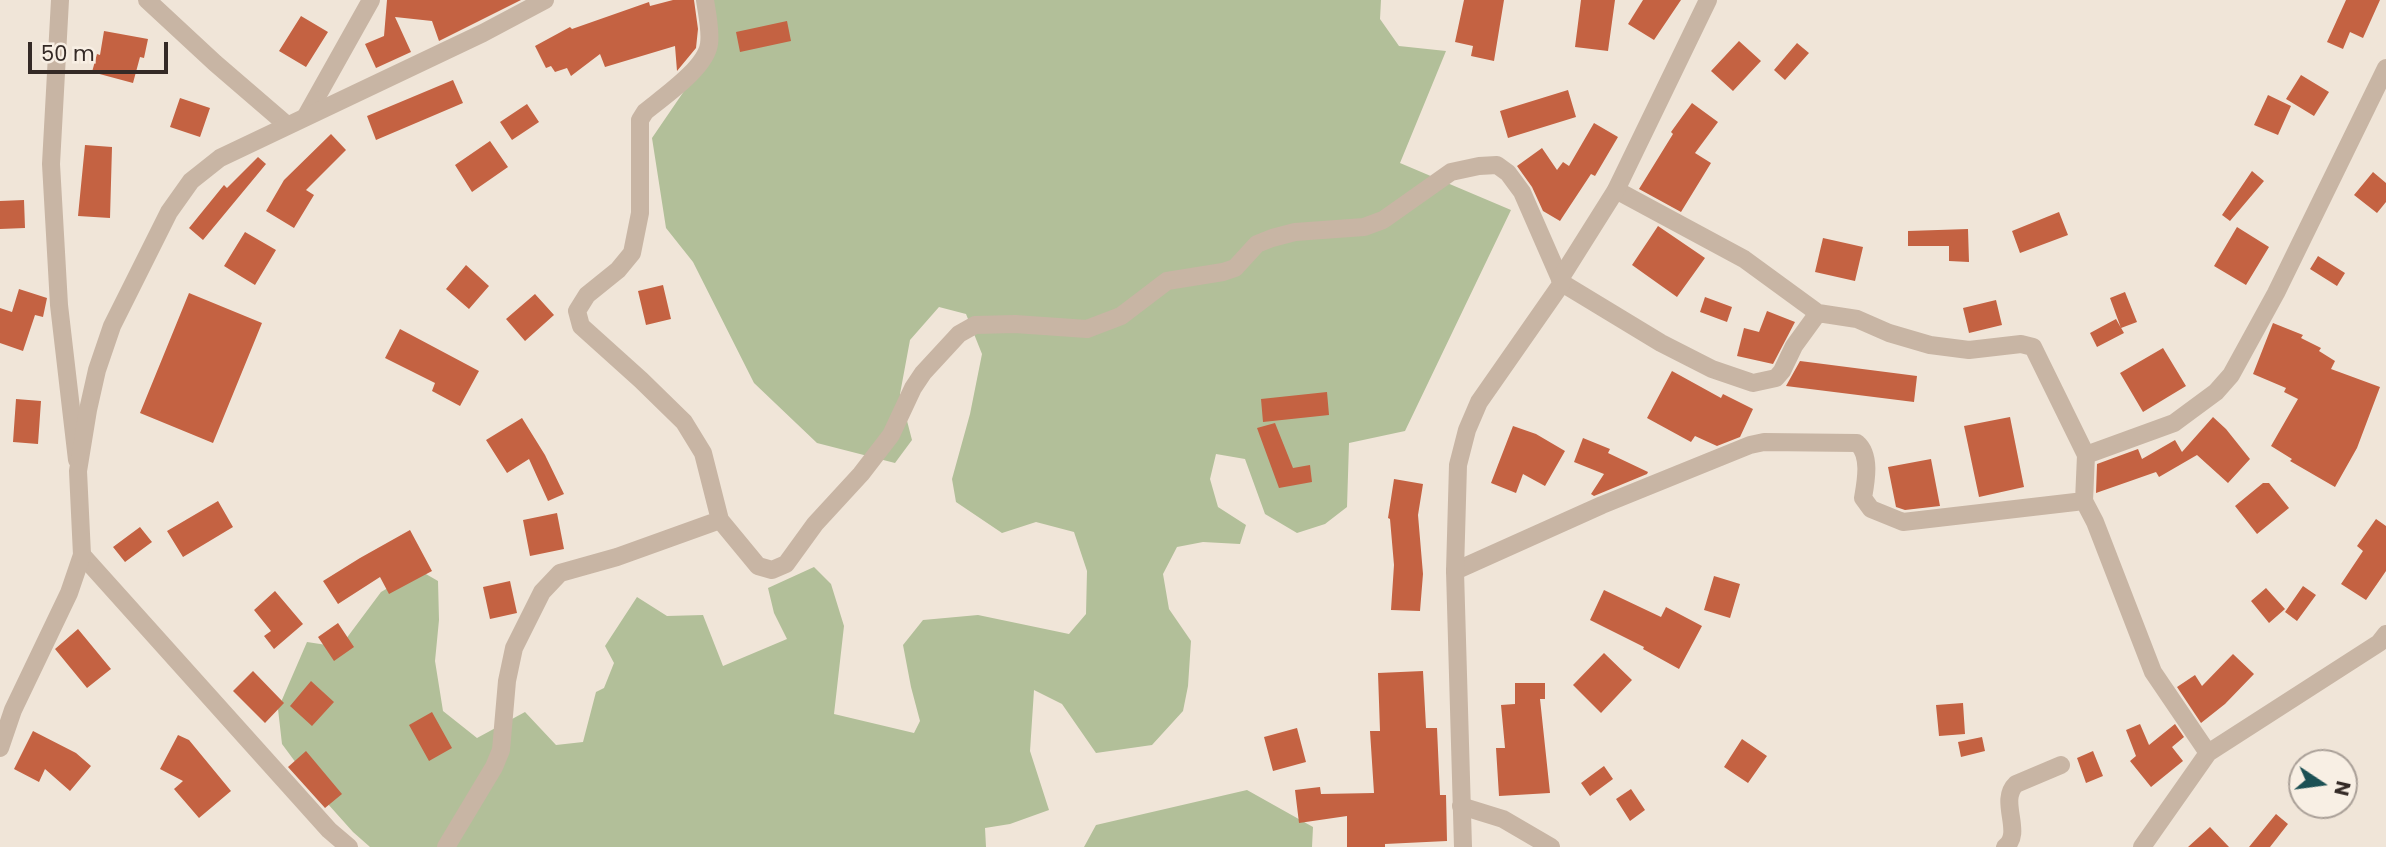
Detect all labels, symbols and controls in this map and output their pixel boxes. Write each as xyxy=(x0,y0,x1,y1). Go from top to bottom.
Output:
scale bar xyxy=(32,28,172,72)
text: 50 m xyxy=(41,39,95,68)
north arrow xyxy=(2288,749,2358,819)
text: N xyxy=(2327,778,2357,798)

